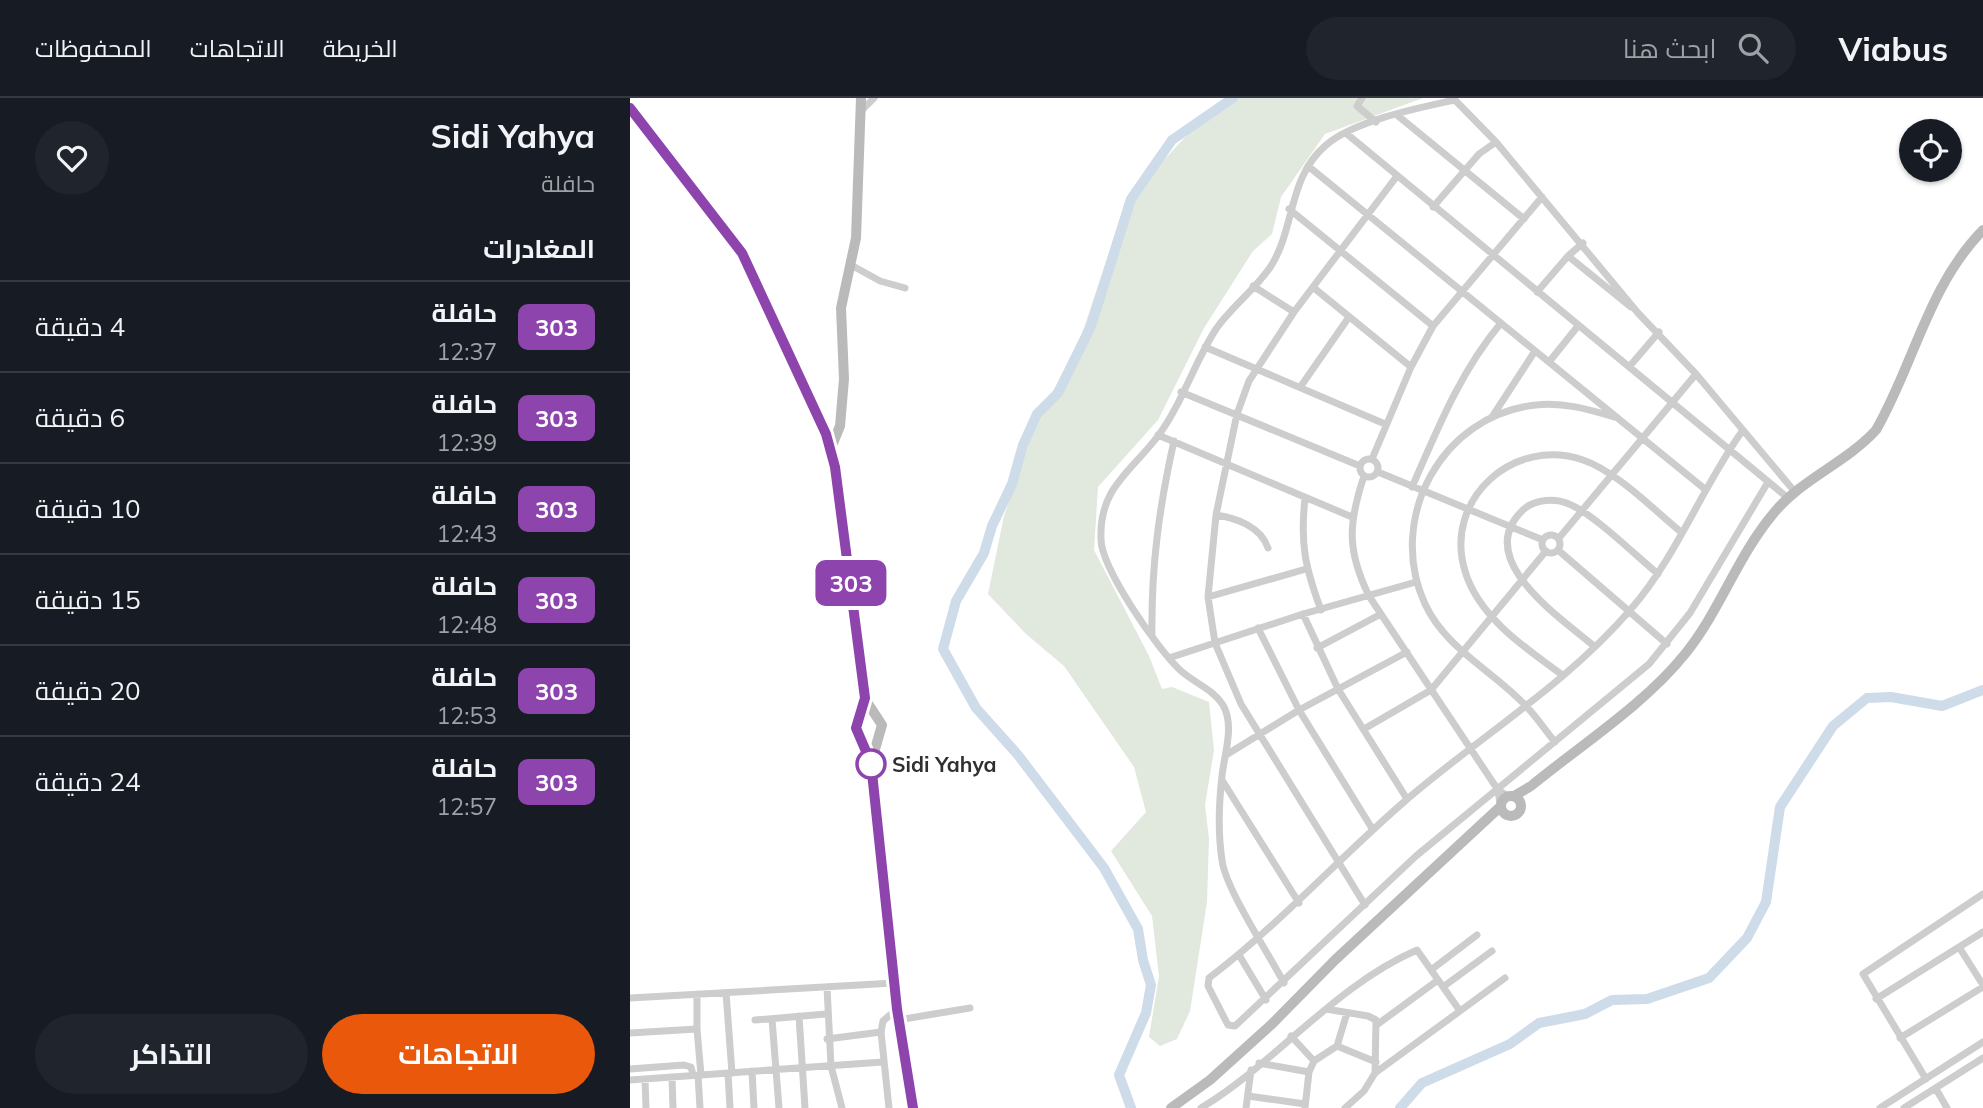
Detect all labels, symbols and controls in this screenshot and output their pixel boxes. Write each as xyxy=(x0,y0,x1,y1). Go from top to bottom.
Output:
search box xyxy=(1306,17,1796,80)
text: Viabus xyxy=(1838,28,1948,69)
icon: search xyxy=(1734,29,1772,67)
text: ابحث هنا xyxy=(1623,32,1716,65)
text: المحفوظات xyxy=(35,33,152,63)
text: الاتجاهات xyxy=(190,33,285,63)
text: الخريطة xyxy=(323,33,398,63)
text: Sidi Yahya xyxy=(431,115,595,156)
map controls xyxy=(1899,119,1962,182)
button: locate xyxy=(1899,119,1962,182)
button: heart xyxy=(35,121,109,195)
text: حافلة xyxy=(541,169,595,198)
text: المغادرات xyxy=(483,232,595,265)
text: حافلة xyxy=(432,296,497,329)
text: 4 دقيقة xyxy=(35,310,125,343)
text: 303 xyxy=(535,312,578,342)
text: 12:37 xyxy=(437,337,497,366)
text: حافلة xyxy=(432,387,497,420)
text: 6 دقيقة xyxy=(35,401,125,434)
text: 303 xyxy=(535,403,578,433)
text: 12:39 xyxy=(437,428,497,457)
text: حافلة xyxy=(432,478,497,511)
text: 10 دقيقة xyxy=(35,492,141,525)
text: 303 xyxy=(535,494,578,524)
text: 12:43 xyxy=(437,519,497,548)
line badge: 303 xyxy=(811,560,891,606)
text: 303 xyxy=(829,568,873,598)
text: حافلة xyxy=(432,569,497,602)
text: 15 دقيقة xyxy=(35,583,141,616)
text: 303 xyxy=(535,585,578,615)
text: 12:48 xyxy=(437,610,497,639)
text: حافلة xyxy=(432,660,497,693)
text: 20 دقيقة xyxy=(35,674,141,707)
text: 303 xyxy=(535,676,578,706)
text: 12:53 xyxy=(437,701,497,730)
marker: Sidi Yahya xyxy=(856,749,886,779)
text: حافلة xyxy=(432,751,497,784)
place label: Sidi Yahya xyxy=(892,751,997,777)
text: 24 دقيقة xyxy=(35,765,141,798)
text: 303 xyxy=(535,767,578,797)
text: 12:57 xyxy=(437,792,497,821)
button: التذاكر xyxy=(35,1014,308,1094)
button: الاتجاهات xyxy=(322,1014,595,1094)

